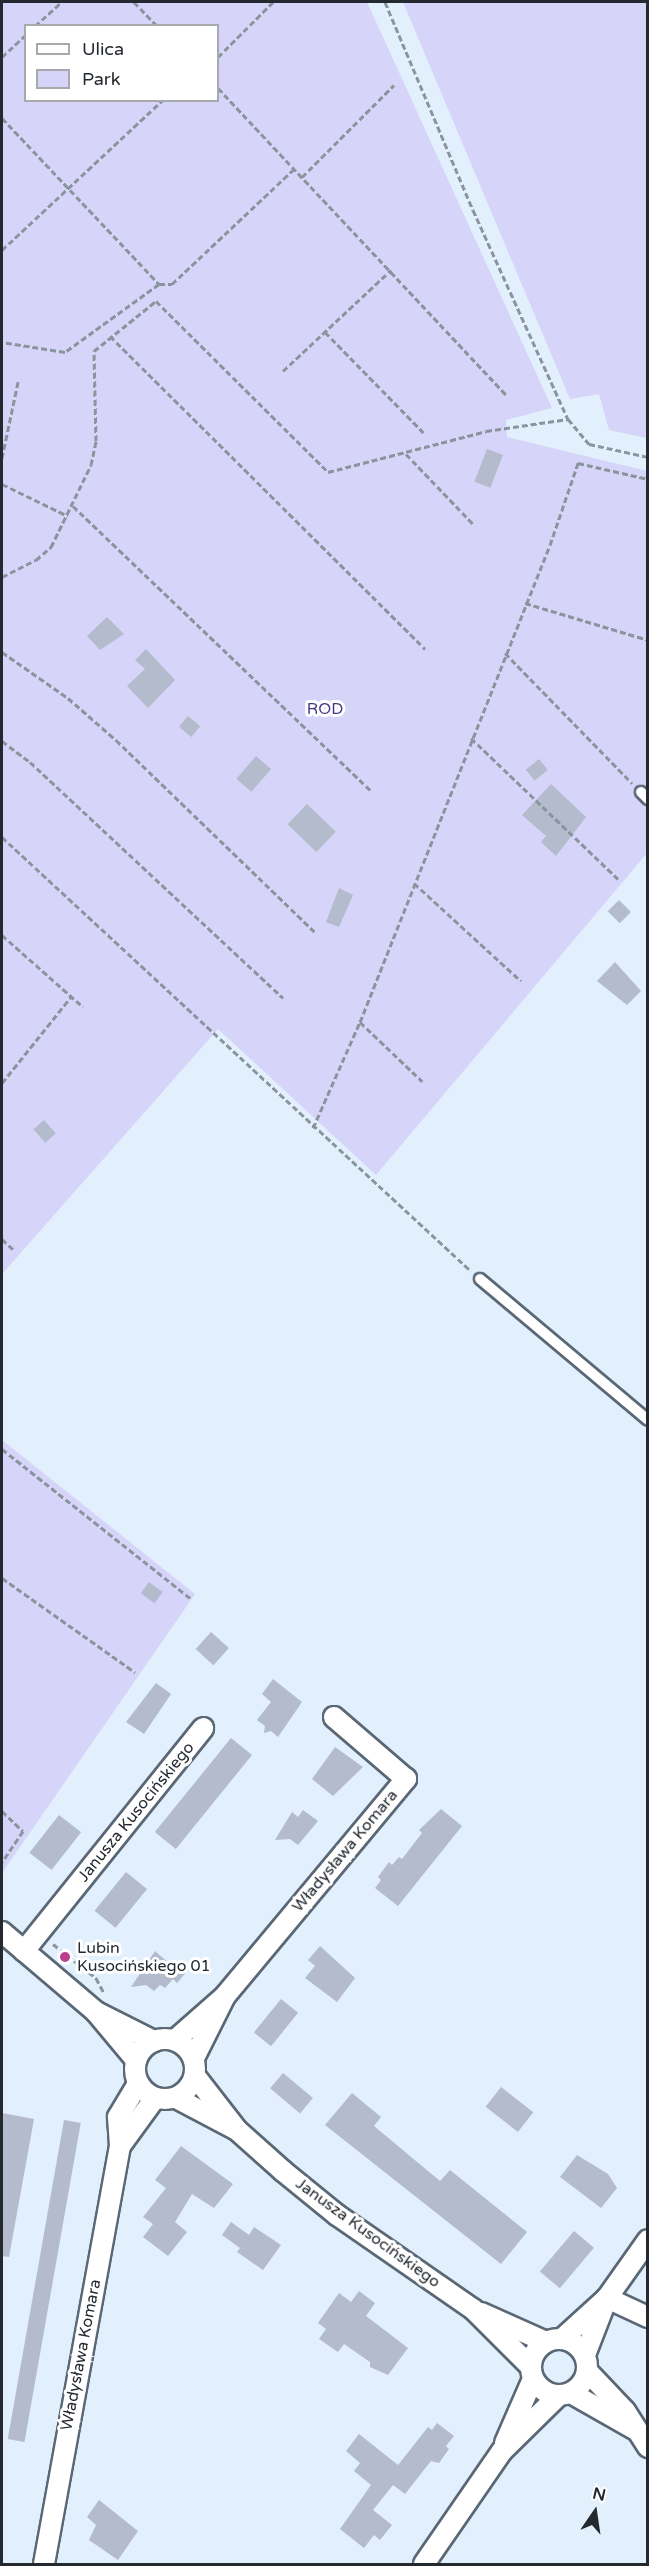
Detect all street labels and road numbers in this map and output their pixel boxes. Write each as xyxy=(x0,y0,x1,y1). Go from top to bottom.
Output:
street label: Janusza Kusocińskiego xyxy=(74,1738,198,1886)
street label: Władysława Komara xyxy=(288,1786,402,1916)
street label: Janusza Kusocińskiego xyxy=(292,2174,444,2292)
street label: Władysława Komara xyxy=(57,2278,105,2432)

